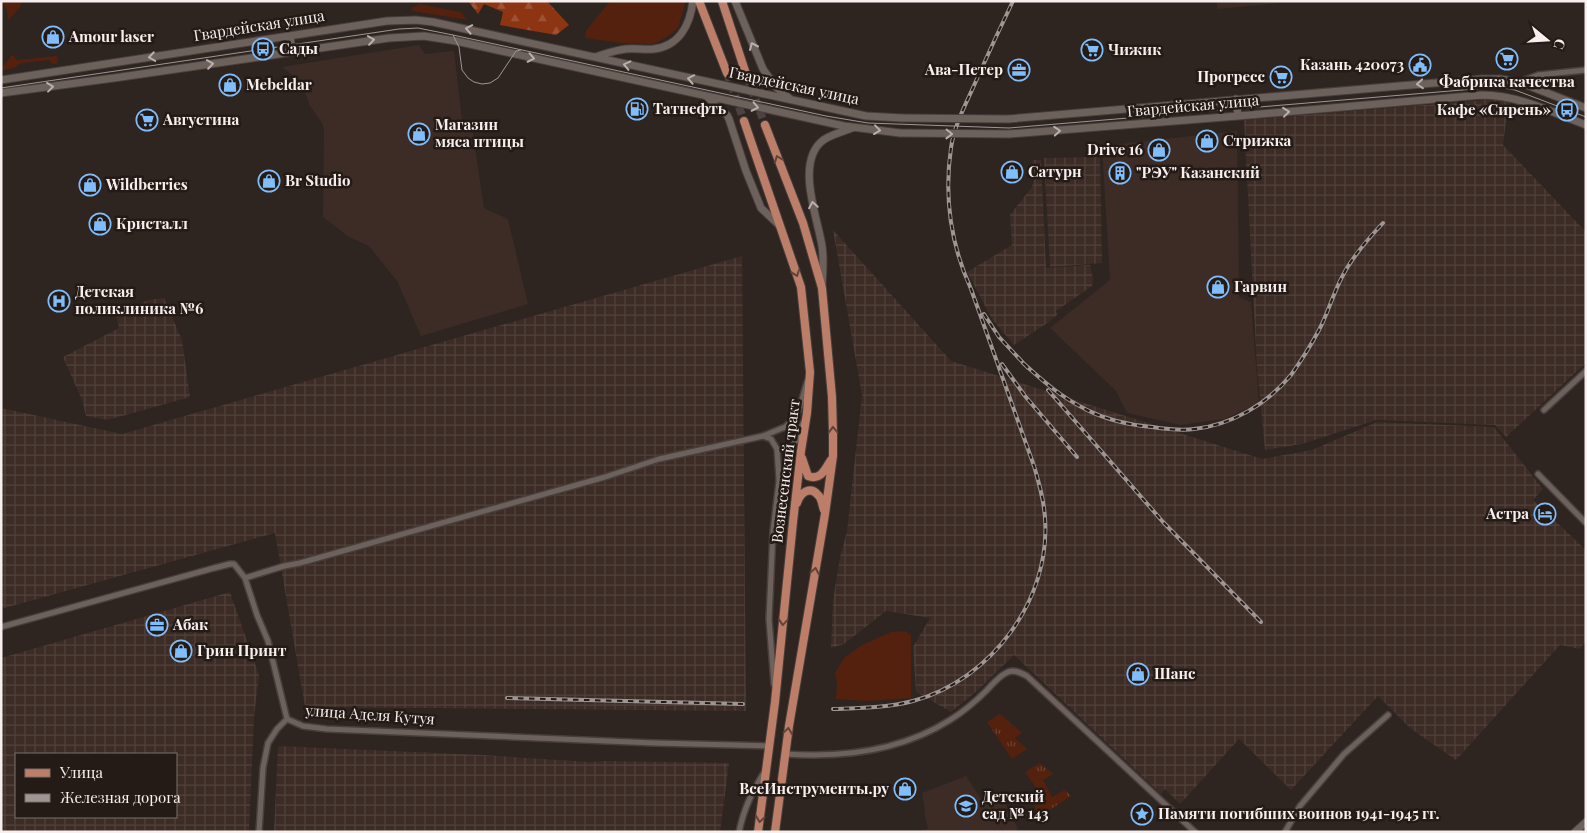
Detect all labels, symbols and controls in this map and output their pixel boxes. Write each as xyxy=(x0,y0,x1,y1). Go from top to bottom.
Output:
street label: Гвардейская улица xyxy=(192,5,326,45)
north arrow xyxy=(1522,15,1572,65)
one-way arrow xyxy=(464,24,473,35)
shop icon: Amour laser xyxy=(41,25,65,49)
place label: Amour laser xyxy=(68,26,154,46)
one-way arrow xyxy=(368,35,376,46)
bus stop icon: Сады xyxy=(251,37,275,61)
text: С xyxy=(1549,37,1570,52)
place label: Сады xyxy=(279,38,319,58)
supermarket icon: Чижик xyxy=(1080,38,1104,62)
place label: Чижик xyxy=(1108,39,1162,59)
one-way arrow xyxy=(748,42,759,51)
supermarket icon: Фабрика качества xyxy=(1495,47,1519,71)
one-way arrow xyxy=(148,51,157,61)
one-way arrow xyxy=(527,52,536,63)
public building icon: Казань 420073 xyxy=(1408,53,1432,77)
place label: Казань 420073 xyxy=(1300,54,1404,74)
office icon: Ава-Петер xyxy=(1007,58,1031,82)
one-way arrow xyxy=(207,59,215,70)
place label: Ава-Петер xyxy=(924,59,1003,79)
one-way arrow xyxy=(623,60,632,71)
street label: Гвардейская улица xyxy=(727,61,862,109)
supermarket icon: Прогресс xyxy=(1269,65,1293,89)
place label: Прогресс xyxy=(1197,66,1266,86)
place label: Фабрика качества xyxy=(1439,71,1575,91)
shop icon: Mebeldar xyxy=(218,73,242,97)
place label: Mebeldar xyxy=(246,74,312,94)
one-way arrow xyxy=(687,74,695,84)
one-way arrow xyxy=(1415,79,1423,90)
one-way arrow xyxy=(46,82,54,93)
street label: Гвардейская улица xyxy=(1126,89,1260,121)
fuel station icon: Татнефть xyxy=(625,97,649,121)
place label: Татнефть xyxy=(653,98,727,118)
bus stop icon: Кафе «Сирень» xyxy=(1555,98,1579,122)
place label: Кафе «Сирень» xyxy=(1437,99,1551,119)
one-way arrow xyxy=(750,101,759,112)
one-way arrow xyxy=(1283,107,1291,118)
supermarket icon: Августина xyxy=(135,108,159,132)
place label: Августина xyxy=(162,109,239,129)
place label: Магазин мяса птицы xyxy=(435,114,524,151)
shop icon: Магазин мяса птицы xyxy=(407,122,431,146)
one-way arrow xyxy=(873,124,881,135)
one-way arrow xyxy=(1054,125,1062,136)
one-way arrow xyxy=(945,129,953,139)
shop icon: Стрижка xyxy=(1195,129,1219,153)
place label: Стрижка xyxy=(1223,130,1292,150)
shop icon: Drive 16 xyxy=(1147,138,1171,162)
place label: Drive 16 xyxy=(1087,139,1143,159)
one-way arrow xyxy=(774,155,784,164)
shop icon: Сатурн xyxy=(1000,160,1024,184)
place label: Сатурн xyxy=(1028,161,1082,181)
building icon: "РЭУ" Казанский xyxy=(1108,161,1132,185)
place label: "РЭУ" Казанский xyxy=(1136,162,1260,182)
shop icon: Br Studio xyxy=(257,169,281,193)
place label: Br Studio xyxy=(285,170,351,190)
shop icon: Wildberries xyxy=(78,173,102,197)
place label: Wildberries xyxy=(105,174,188,194)
one-way arrow xyxy=(808,201,819,209)
shop icon: Кристалл xyxy=(88,212,112,236)
place label: Кристалл xyxy=(116,213,188,233)
one-way arrow xyxy=(790,268,800,277)
shop icon: Гарвин xyxy=(1206,275,1230,299)
place label: Гарвин xyxy=(1234,276,1287,296)
place label: Детская поликлиника №6 xyxy=(75,281,203,318)
hospital icon: Детская поликлиника №6 xyxy=(47,289,71,313)
street label: Вознесенский тракт xyxy=(766,398,804,544)
one-way arrow xyxy=(828,426,838,434)
hotel icon: Астра xyxy=(1533,502,1557,526)
place label: Астра xyxy=(1485,503,1529,523)
one-way arrow xyxy=(810,567,820,575)
office icon: Абак xyxy=(145,613,169,637)
place label: Абак xyxy=(172,614,209,634)
one-way arrow xyxy=(778,619,789,627)
shop icon: Грин Принт xyxy=(169,639,193,663)
place label: Грин Принт xyxy=(197,640,287,660)
shop icon: Шанс xyxy=(1126,662,1150,686)
place label: Шанс xyxy=(1154,663,1196,683)
street label: улица Аделя Кутуя xyxy=(304,699,435,728)
one-way arrow xyxy=(782,727,793,735)
legend xyxy=(15,753,178,818)
text: Улица xyxy=(59,762,103,782)
shop icon: ВсеИнструменты.ру xyxy=(893,777,917,801)
place label: ВсеИнструменты.ру xyxy=(739,778,889,798)
place label: Детский сад № 143 xyxy=(982,786,1049,823)
text: Железная дорога xyxy=(60,787,181,807)
school or university icon: Детский сад № 143 xyxy=(954,794,978,818)
place icon: Памяти погибших воинов 1941-1945 гг. xyxy=(1130,802,1154,826)
place label: Памяти погибших воинов 1941-1945 гг. xyxy=(1158,803,1440,823)
one-way arrow xyxy=(755,815,766,823)

